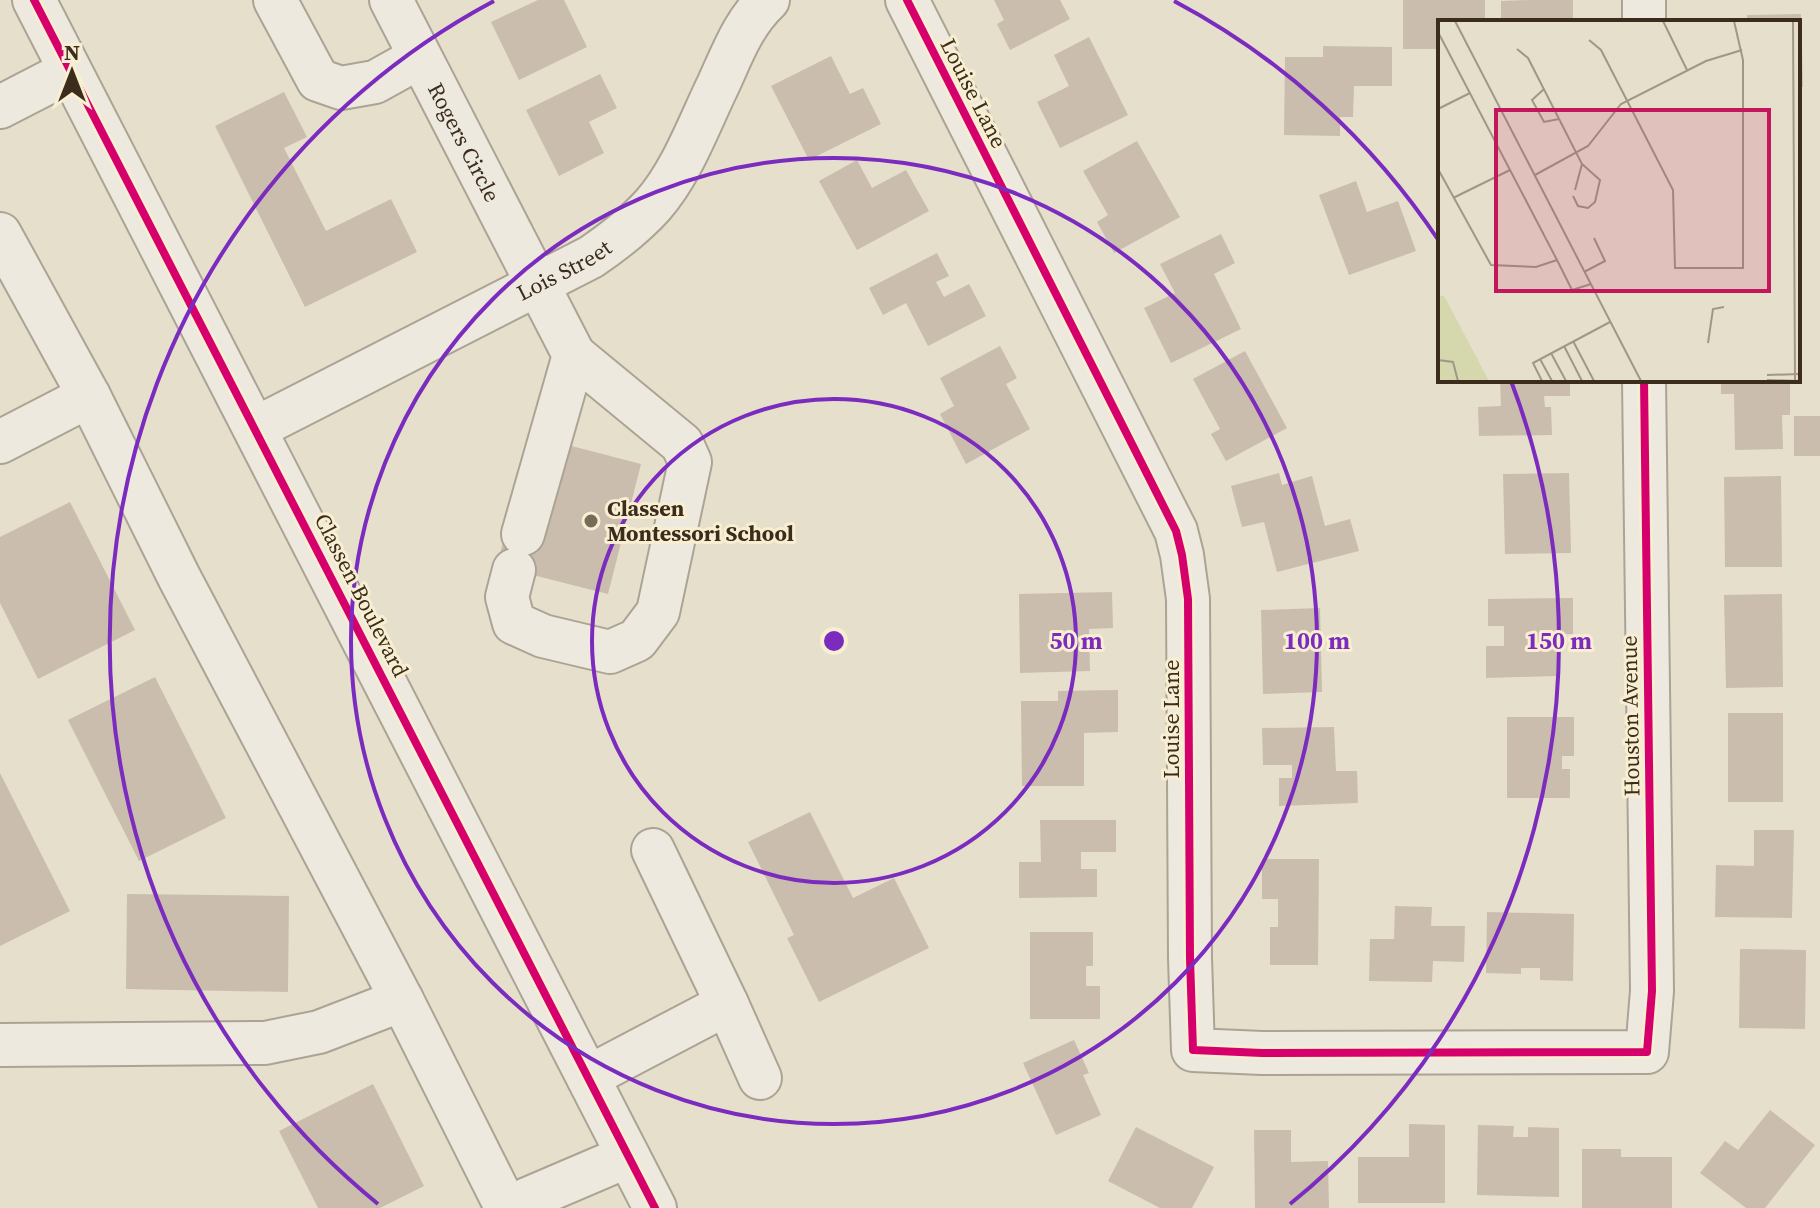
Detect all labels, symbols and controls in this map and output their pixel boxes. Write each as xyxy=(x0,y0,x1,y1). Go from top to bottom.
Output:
inset map xyxy=(1438,20,1800,382)
north arrow xyxy=(32,32,112,112)
street label: Louise Lane xyxy=(934,33,1014,153)
text: N xyxy=(64,37,80,67)
street label: Rogers Circle xyxy=(421,77,507,207)
street label: Lois Street xyxy=(511,232,618,308)
place label: Classen Montessori School xyxy=(607,493,794,548)
street label: Classen Boulevard xyxy=(308,508,416,682)
marker: Classen Montessori School xyxy=(582,512,600,530)
text: 50 m xyxy=(1050,624,1103,657)
text: 100 m xyxy=(1284,624,1350,657)
text: 150 m xyxy=(1526,624,1592,657)
centre of rings xyxy=(820,627,848,655)
street label: Houston Avenue xyxy=(1614,635,1646,797)
street label: Louise Lane xyxy=(1156,660,1186,779)

